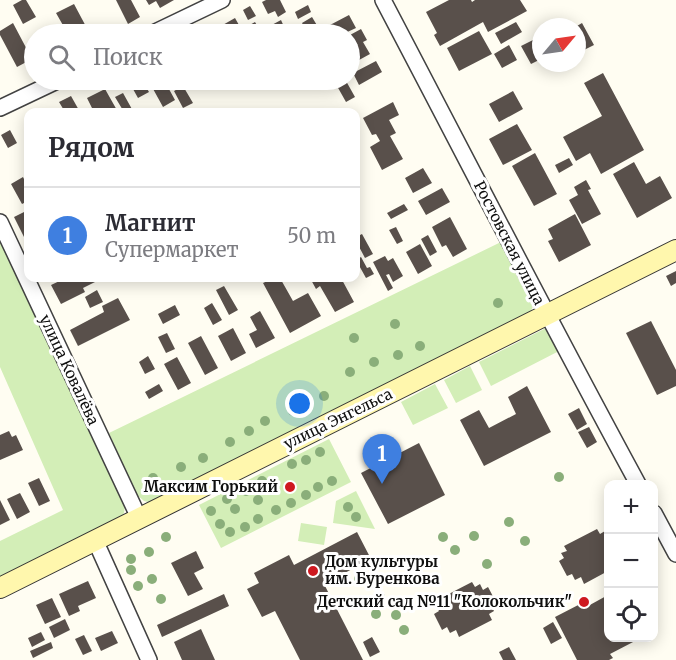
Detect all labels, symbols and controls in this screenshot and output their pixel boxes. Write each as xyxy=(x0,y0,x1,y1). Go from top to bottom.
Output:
north arrow xyxy=(532,18,586,72)
search box xyxy=(24,24,360,90)
icon: search xyxy=(45,41,78,74)
text: Поиск xyxy=(93,43,163,71)
text: Рядом xyxy=(48,131,134,164)
street label: Ростовская улица xyxy=(470,178,549,308)
text: Магнит xyxy=(105,209,196,237)
text: 1 xyxy=(63,223,72,248)
text: 50 m xyxy=(287,223,336,248)
text: Супермаркет xyxy=(105,237,239,262)
street label: улица Ковалёва xyxy=(36,312,103,428)
street label: улица Энгельса xyxy=(280,384,395,453)
your location xyxy=(285,389,314,418)
pin: 1 xyxy=(362,434,401,484)
place label: Максим Горький xyxy=(144,477,278,496)
marker: Максим Горький xyxy=(283,480,297,494)
map controls xyxy=(604,480,658,642)
button: + xyxy=(604,480,658,534)
button: − xyxy=(604,534,658,588)
place label: Дом культуры им. Буренкова xyxy=(325,552,440,588)
marker: Дом культуры им. Буренкова xyxy=(306,564,320,578)
button: locate xyxy=(604,588,658,642)
place label: Детский сад №11 "Колокольчик" xyxy=(317,592,572,611)
marker: Детский сад №11 "Колокольчик" xyxy=(577,595,591,609)

